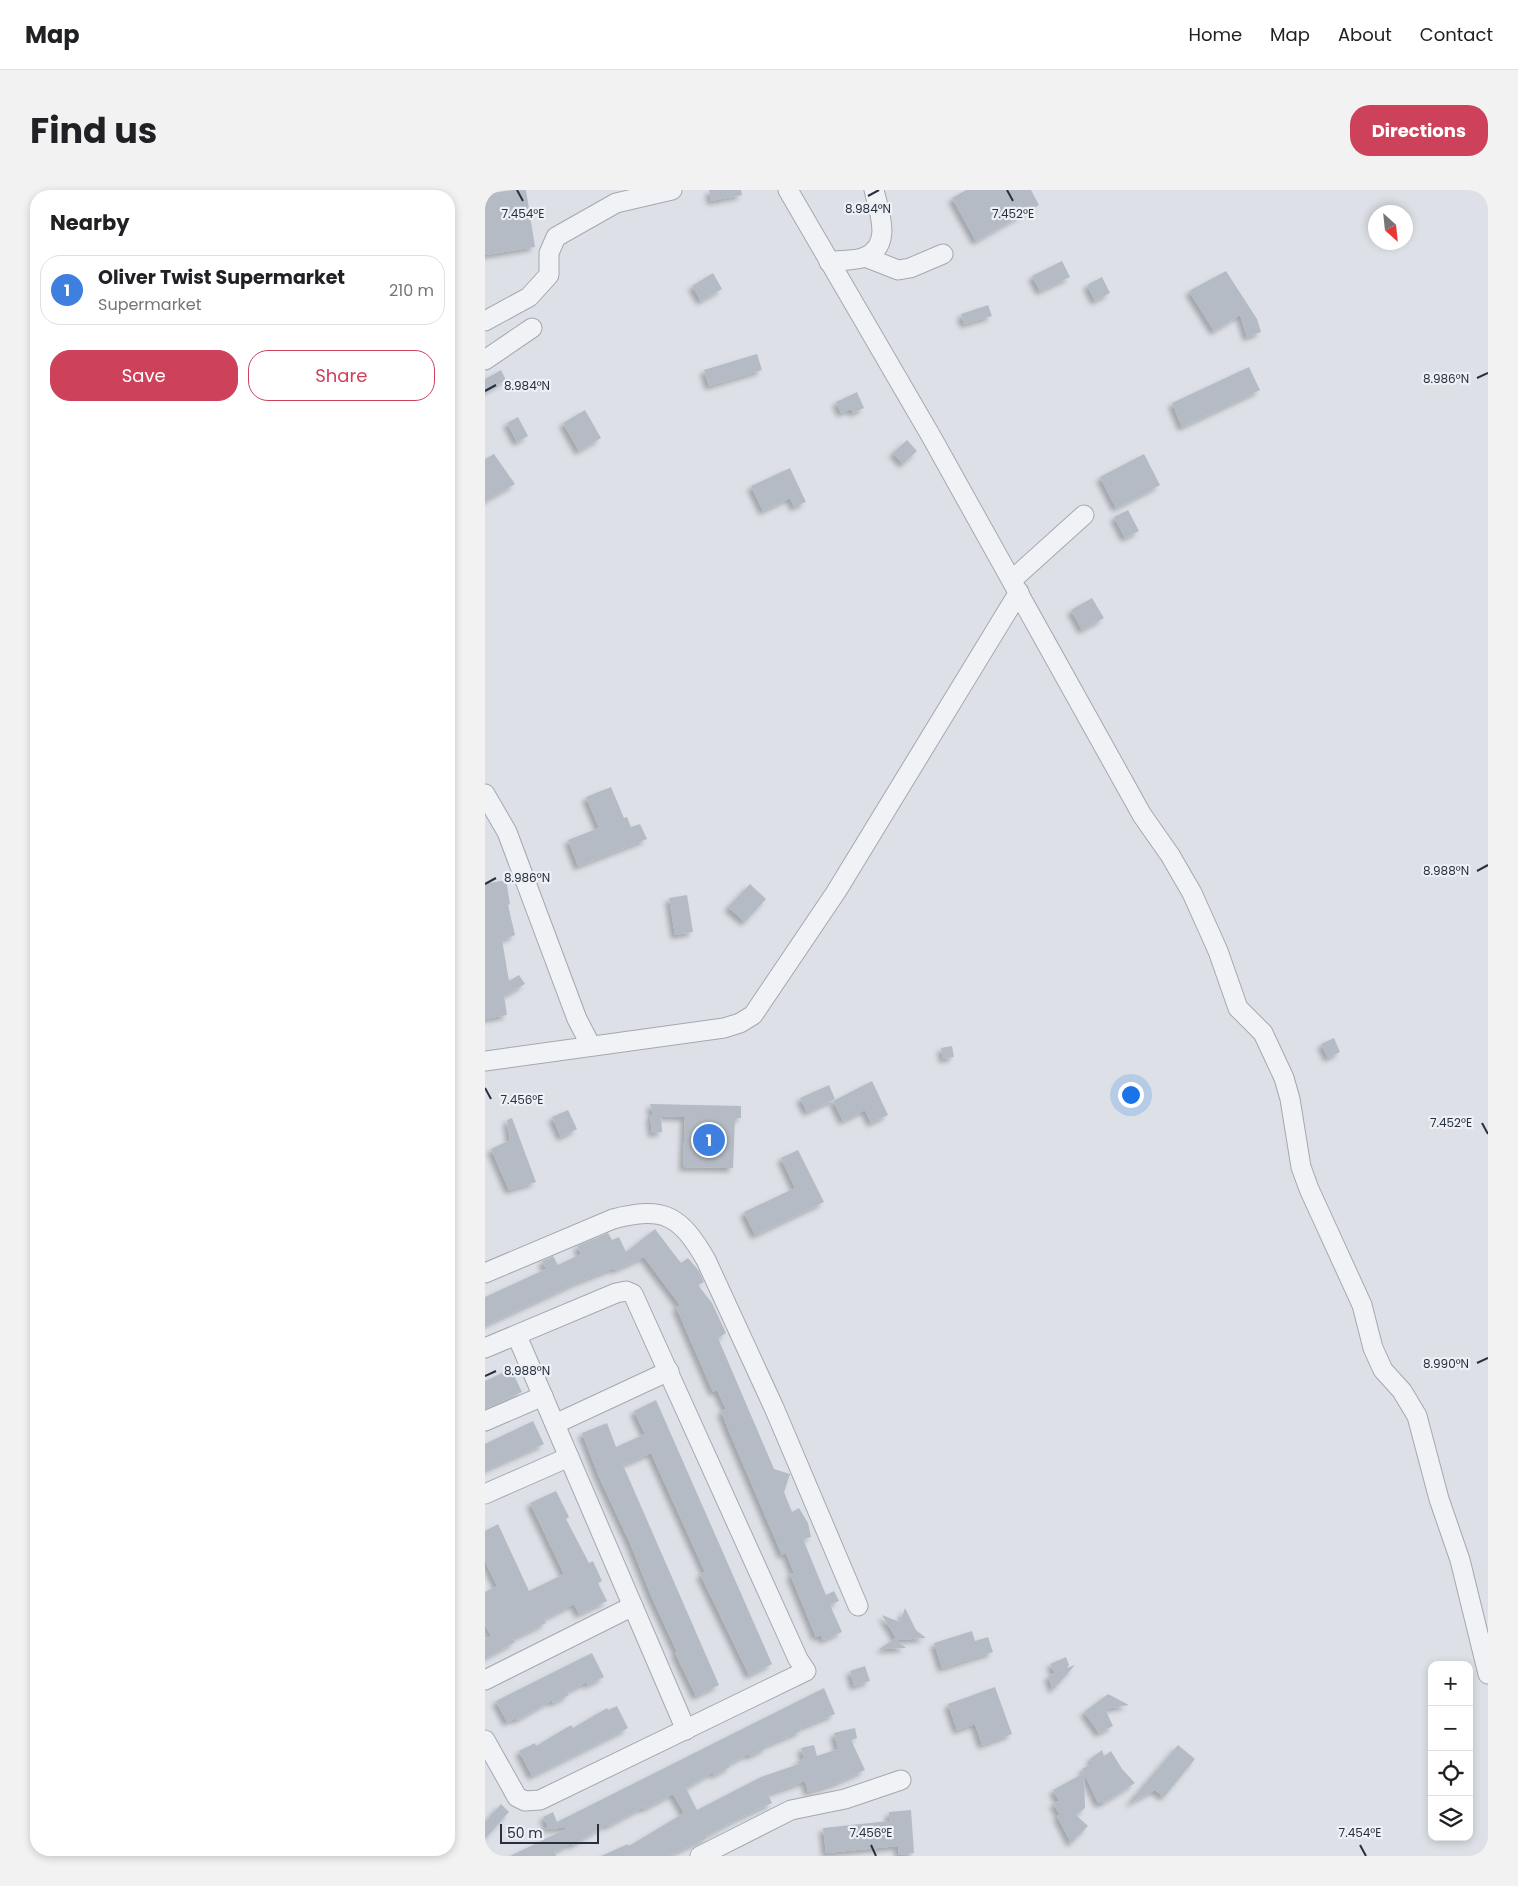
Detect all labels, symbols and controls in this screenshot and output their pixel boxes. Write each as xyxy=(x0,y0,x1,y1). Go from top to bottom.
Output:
text: Map xyxy=(25,18,80,51)
text: Home xyxy=(1188,22,1242,47)
text: Map xyxy=(1270,22,1310,47)
text: About xyxy=(1338,22,1392,47)
text: Contact xyxy=(1420,22,1493,47)
button: Directions xyxy=(1350,105,1488,156)
text: Find us xyxy=(30,106,157,155)
text: 8.984°N xyxy=(845,200,891,217)
text: 7.454°E xyxy=(502,205,544,222)
text: 7.452°E xyxy=(992,205,1034,222)
north arrow xyxy=(1368,205,1413,250)
text: Nearby xyxy=(50,208,130,237)
text: Oliver Twist Supermarket xyxy=(98,264,345,291)
text: 1 xyxy=(64,279,70,302)
text: 210 m xyxy=(389,279,434,302)
text: Supermarket xyxy=(98,293,202,316)
button: Save xyxy=(50,350,238,401)
button: Share xyxy=(248,350,435,401)
text: 8.986°N xyxy=(1423,370,1469,387)
text: 8.984°N xyxy=(504,377,550,394)
text: 8.988°N xyxy=(1423,862,1469,879)
text: 8.986°N xyxy=(504,869,550,886)
your location xyxy=(1118,1082,1144,1108)
text: 7.456°E xyxy=(501,1091,543,1108)
text: 7.452°E xyxy=(1430,1114,1472,1131)
pin: 1 xyxy=(693,1121,725,1159)
text: 8.990°N xyxy=(1423,1355,1469,1372)
text: 8.988°N xyxy=(504,1362,550,1379)
map controls xyxy=(1428,1661,1473,1841)
button: + xyxy=(1428,1661,1473,1706)
button: − xyxy=(1428,1706,1473,1751)
button: locate xyxy=(1428,1751,1473,1796)
button: layers xyxy=(1428,1796,1473,1841)
scale bar xyxy=(500,1821,599,1844)
text: 50 m xyxy=(507,1823,543,1843)
text: 7.456°E xyxy=(850,1824,892,1841)
text: 7.454°E xyxy=(1339,1824,1381,1841)

